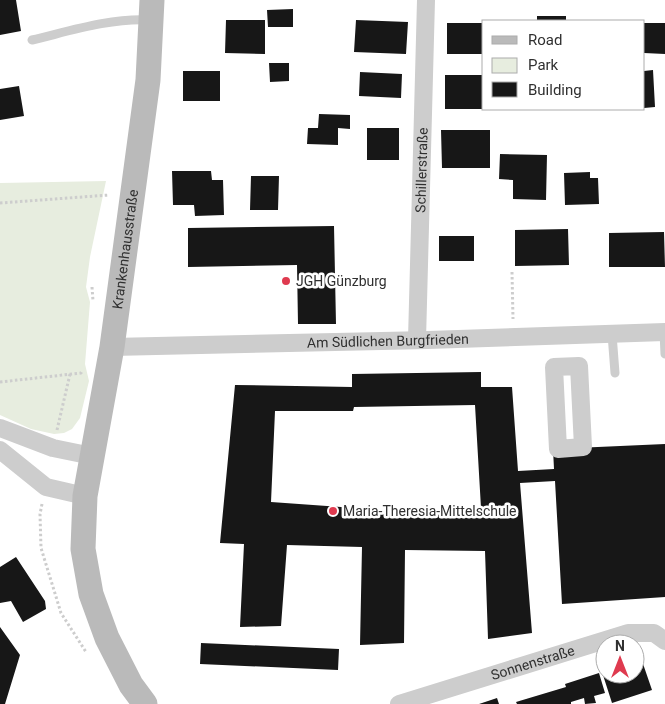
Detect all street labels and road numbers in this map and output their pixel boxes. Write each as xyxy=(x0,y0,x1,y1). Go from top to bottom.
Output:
street label: Schillerstraße xyxy=(412,127,431,213)
street label: Krankenhausstraße xyxy=(109,188,141,310)
street label: Am Südlichen Burgfrieden xyxy=(307,331,469,351)
street label: Sonnenstraße xyxy=(489,642,576,683)

